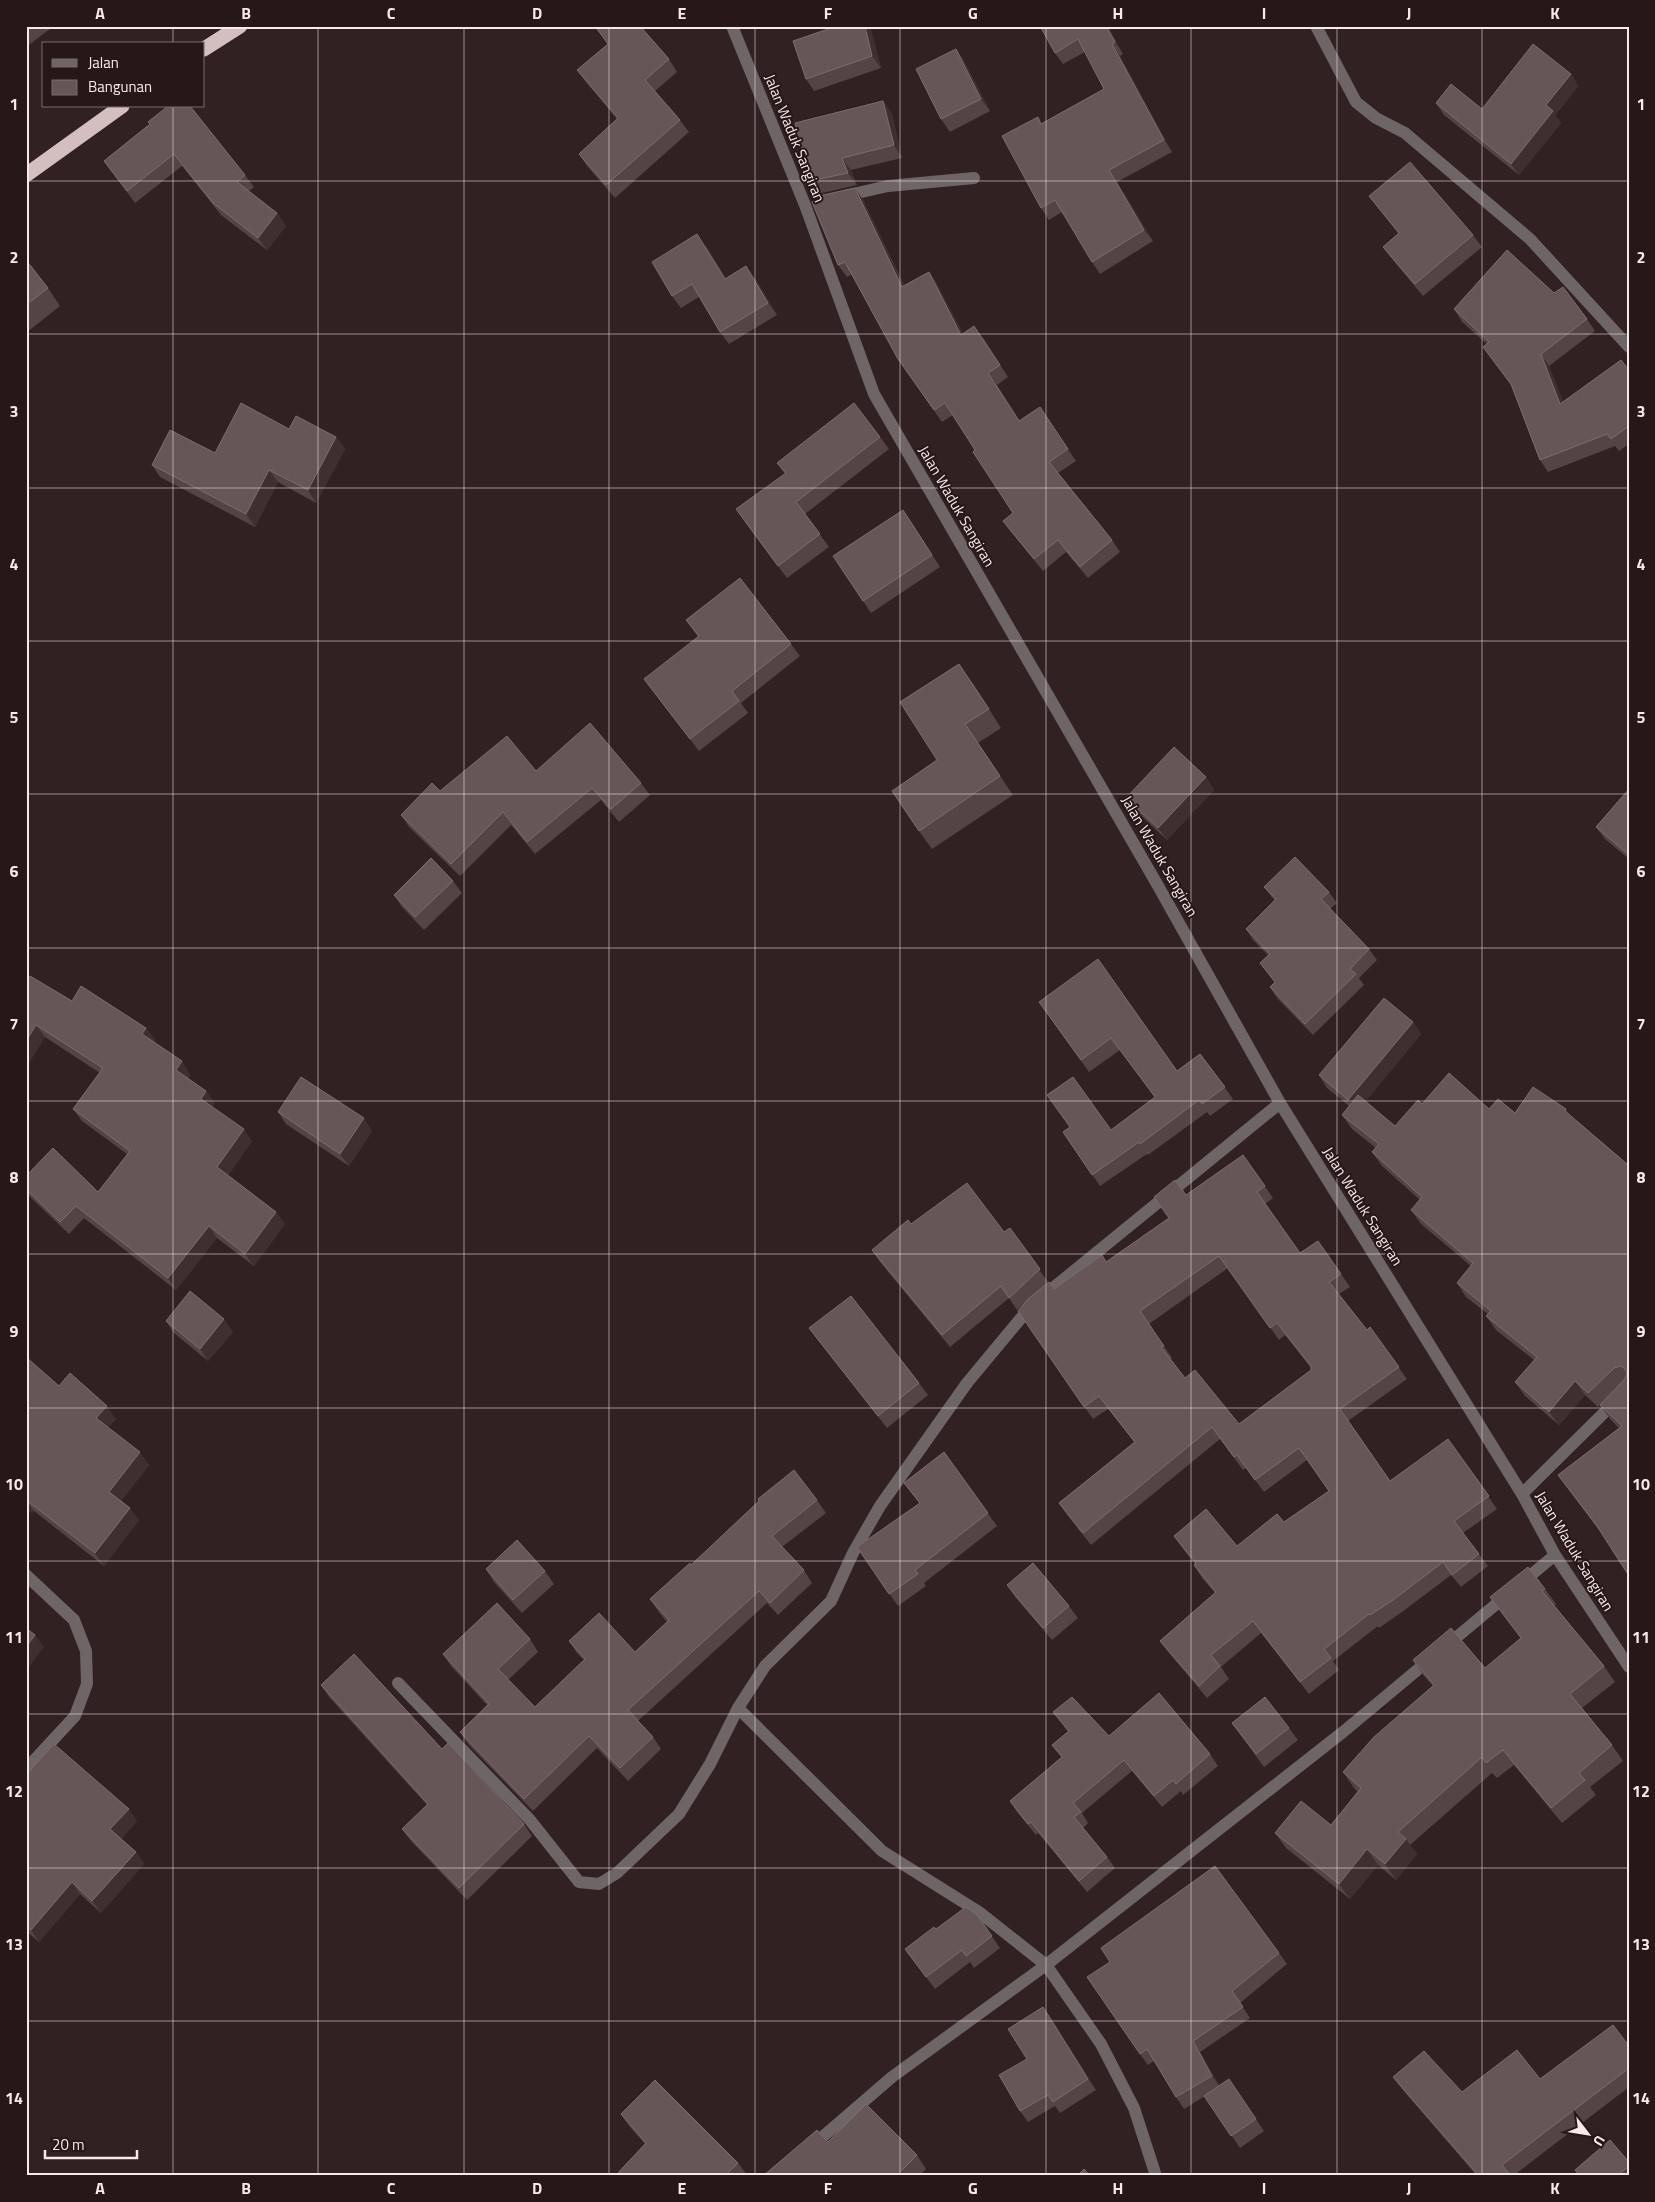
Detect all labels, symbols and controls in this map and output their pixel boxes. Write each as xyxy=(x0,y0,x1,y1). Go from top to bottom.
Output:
text: A xyxy=(95,1,105,25)
text: B xyxy=(241,1,251,25)
text: C xyxy=(387,1,396,25)
text: D xyxy=(532,1,542,25)
text: E xyxy=(678,1,687,25)
text: F xyxy=(824,1,833,25)
text: G xyxy=(968,1,978,25)
text: H xyxy=(1113,1,1123,25)
text: I xyxy=(1262,1,1266,25)
text: J xyxy=(1407,1,1411,25)
text: K xyxy=(1550,1,1560,25)
legend xyxy=(42,42,205,108)
text: Jalan xyxy=(88,51,119,74)
street label: Jalan Waduk Sangiran xyxy=(759,70,831,206)
text: Bangunan xyxy=(88,75,152,98)
text: 1 xyxy=(10,92,18,116)
text: 1 xyxy=(1637,92,1645,116)
text: 2 xyxy=(10,245,18,269)
text: 2 xyxy=(1637,245,1645,269)
text: 3 xyxy=(10,399,18,423)
text: 3 xyxy=(1637,399,1645,423)
street label: Jalan Waduk Sangiran xyxy=(913,441,1001,571)
text: 4 xyxy=(10,552,19,576)
text: 4 xyxy=(1637,552,1646,576)
text: 5 xyxy=(10,705,19,729)
text: 5 xyxy=(1637,705,1646,729)
street label: Jalan Waduk Sangiran xyxy=(1116,791,1204,921)
text: 6 xyxy=(10,859,19,883)
text: 6 xyxy=(1637,859,1646,883)
text: 7 xyxy=(10,1012,18,1036)
text: 7 xyxy=(1637,1012,1645,1036)
street label: Jalan Waduk Sangiran xyxy=(1317,1142,1409,1270)
text: 8 xyxy=(10,1165,19,1189)
text: 8 xyxy=(1637,1165,1646,1189)
text: 9 xyxy=(10,1319,19,1343)
text: 9 xyxy=(1637,1319,1646,1343)
text: 10 xyxy=(5,1472,23,1496)
text: 10 xyxy=(1632,1472,1650,1496)
street label: Jalan Waduk Sangiran xyxy=(1530,1487,1620,1615)
text: 11 xyxy=(5,1625,23,1649)
text: 11 xyxy=(1632,1625,1650,1649)
text: 12 xyxy=(5,1779,23,1803)
text: 12 xyxy=(1632,1779,1650,1803)
text: 13 xyxy=(5,1932,23,1956)
text: 13 xyxy=(1632,1932,1650,1956)
text: 14 xyxy=(5,2086,23,2110)
text: 14 xyxy=(1632,2086,1650,2110)
north arrow xyxy=(1562,2110,1612,2160)
scale bar xyxy=(45,2127,138,2159)
text: U xyxy=(1588,2132,1611,2150)
text: 20 m xyxy=(52,2133,85,2156)
text: A xyxy=(95,2176,105,2200)
text: B xyxy=(241,2176,251,2200)
text: C xyxy=(387,2176,396,2200)
text: D xyxy=(532,2176,542,2200)
text: E xyxy=(678,2176,687,2200)
text: F xyxy=(824,2176,833,2200)
text: G xyxy=(968,2176,978,2200)
text: H xyxy=(1113,2176,1123,2200)
text: I xyxy=(1262,2176,1266,2200)
text: J xyxy=(1407,2176,1411,2200)
text: K xyxy=(1550,2176,1560,2200)

